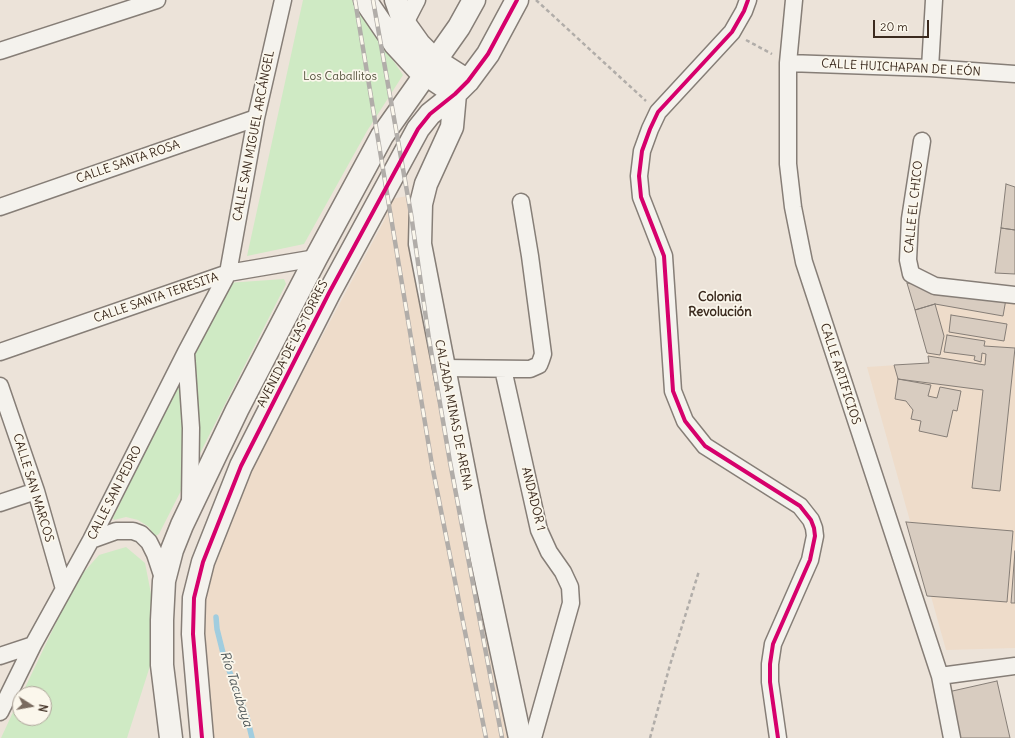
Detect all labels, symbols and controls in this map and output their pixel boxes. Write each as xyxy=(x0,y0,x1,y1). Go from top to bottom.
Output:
scale bar xyxy=(875,12,931,38)
text: 20 m xyxy=(880,19,908,34)
street label: CALLE SAN MIGUEL ARCÁNGEL xyxy=(230,49,278,223)
street label: CALLE HUICHAPAN DE LEÓN xyxy=(821,57,981,79)
park label: Los Caballitos xyxy=(303,70,377,84)
street label: CALLE SANTA ROSA xyxy=(74,137,182,187)
street label: CALLE EL CHICO xyxy=(902,160,926,254)
street label: CALLE SANTA TERESITA xyxy=(92,270,220,326)
street label: AVENIDA DE LAS TORRES xyxy=(255,278,331,410)
district label: Colonia Revolución xyxy=(688,289,752,320)
street label: CALLE ARTIFICIOS xyxy=(817,321,863,427)
street label: CALZADA MINAS DE ARENA xyxy=(431,339,475,491)
street label: CALLE SAN MARCOS xyxy=(10,432,56,544)
street label: CALLE SAN PEDRO xyxy=(85,444,145,542)
street label: ANDADOR 1 xyxy=(518,466,548,532)
water label: Río Tacubaya xyxy=(216,649,256,729)
north arrow xyxy=(12,686,52,726)
text: N xyxy=(35,703,50,713)

